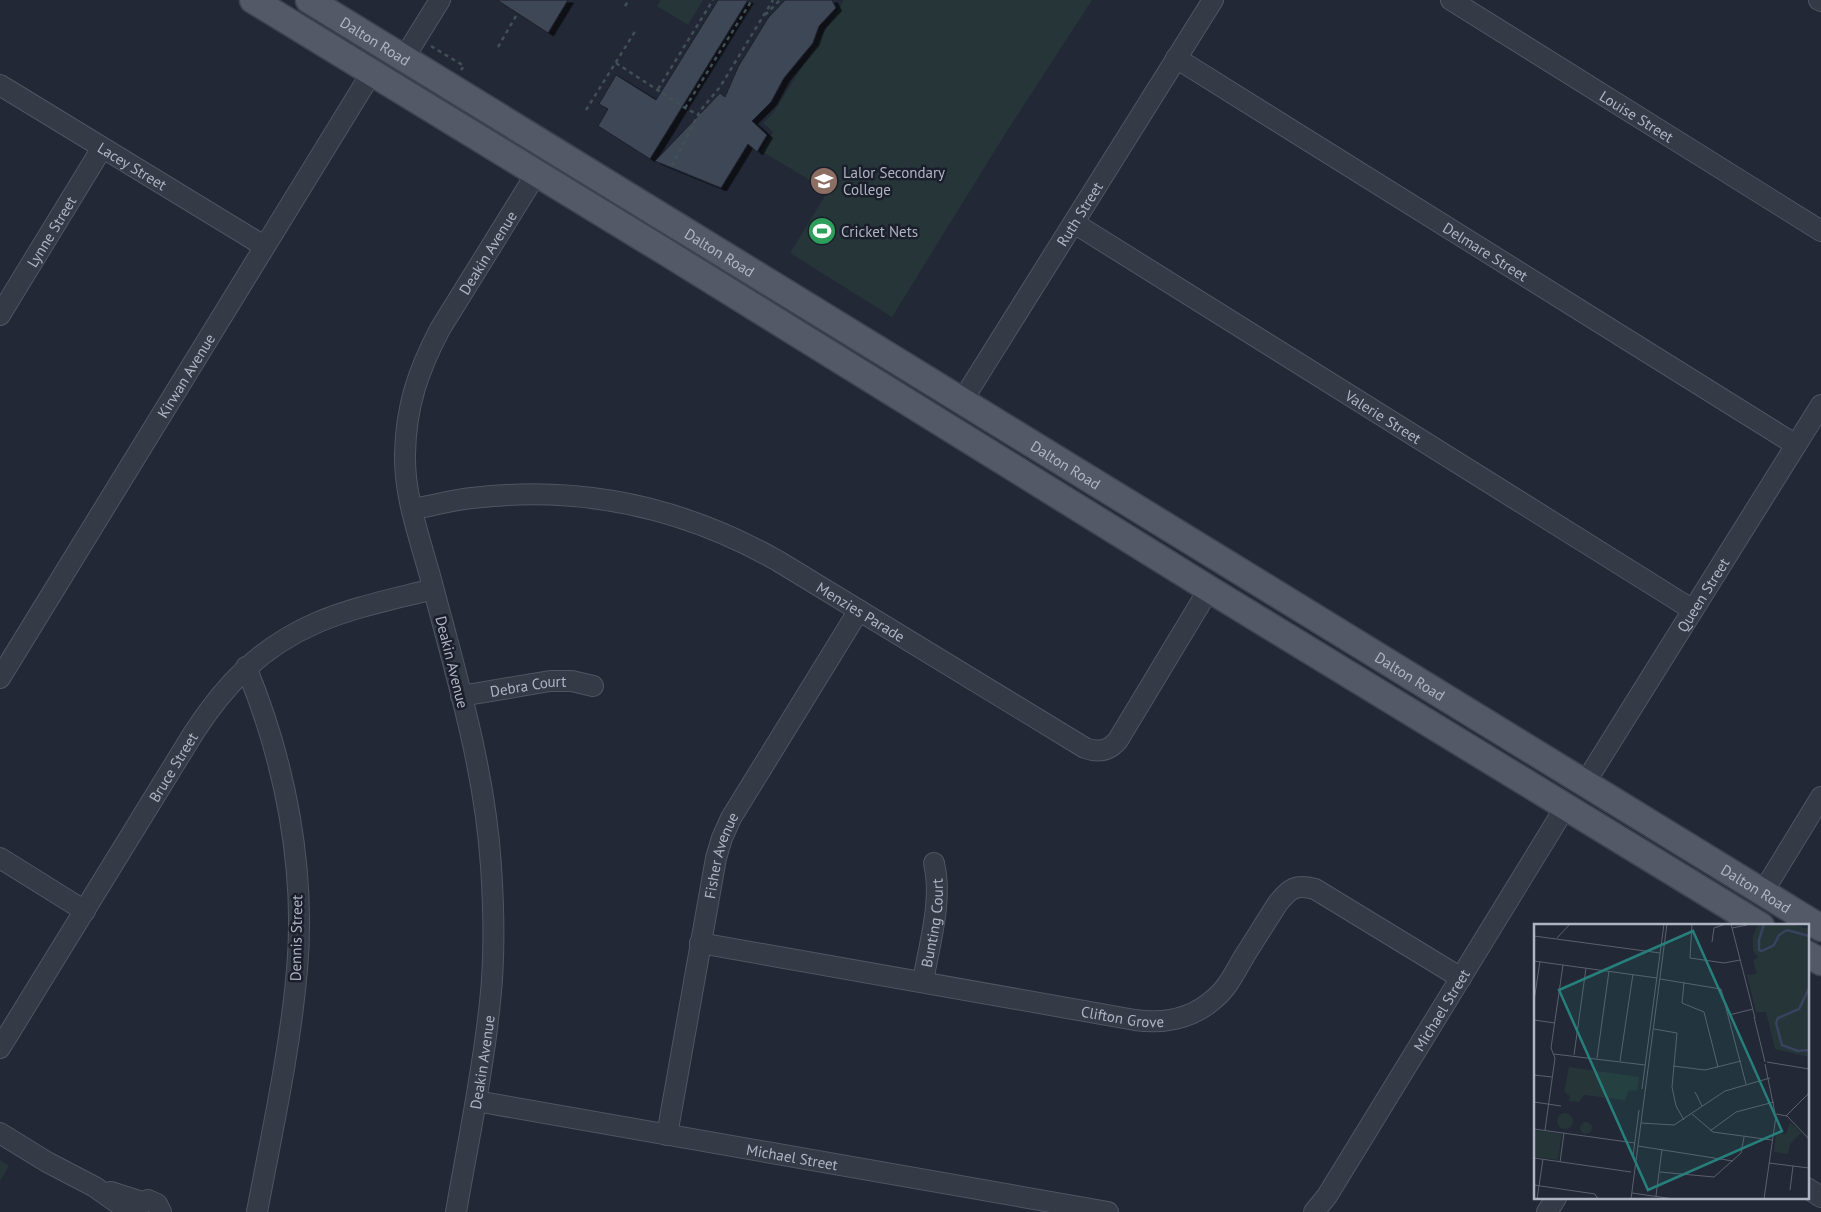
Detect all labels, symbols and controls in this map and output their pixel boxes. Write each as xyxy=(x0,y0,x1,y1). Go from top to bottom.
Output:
street label: Dalton Road xyxy=(337,12,414,69)
street label: Louise Street xyxy=(1596,86,1677,146)
street label: Lacey Street xyxy=(94,137,170,194)
place label: Lalor Secondary College xyxy=(843,163,945,199)
school or university icon: Lalor Secondary College xyxy=(809,166,839,196)
street label: Ruth Street xyxy=(1052,178,1107,249)
street label: Lynne Street xyxy=(22,192,80,270)
street label: Deakin Avenue xyxy=(454,207,520,298)
sports icon: Cricket Nets xyxy=(807,216,837,246)
street label: Delmare Street xyxy=(1440,218,1532,285)
place label: Cricket Nets xyxy=(841,222,918,241)
street label: Dalton Road xyxy=(681,223,758,281)
street label: Kirwan Avenue xyxy=(153,330,219,421)
street label: Valerie Street xyxy=(1341,385,1425,447)
street label: Dalton Road xyxy=(1027,436,1104,493)
street label: Queen Street xyxy=(1672,554,1733,635)
street label: Menzies Parade xyxy=(813,577,909,646)
street label: Deakin Avenue xyxy=(431,614,473,710)
street label: Dalton Road xyxy=(1372,647,1449,705)
street label: Debra Court xyxy=(489,672,566,700)
street label: Bruce Street xyxy=(144,728,201,805)
street label: Fisher Avenue xyxy=(699,808,742,900)
street label: Dalton Road xyxy=(1718,860,1795,917)
street label: Bunting Court xyxy=(916,878,946,969)
street label: Dennis Street xyxy=(286,895,306,981)
inset map xyxy=(1534,924,1808,1200)
street label: Michael Street xyxy=(1409,965,1473,1054)
street label: Clifton Grove xyxy=(1080,1001,1165,1031)
street label: Deakin Avenue xyxy=(465,1014,498,1111)
street label: Michael Street xyxy=(745,1139,839,1174)

